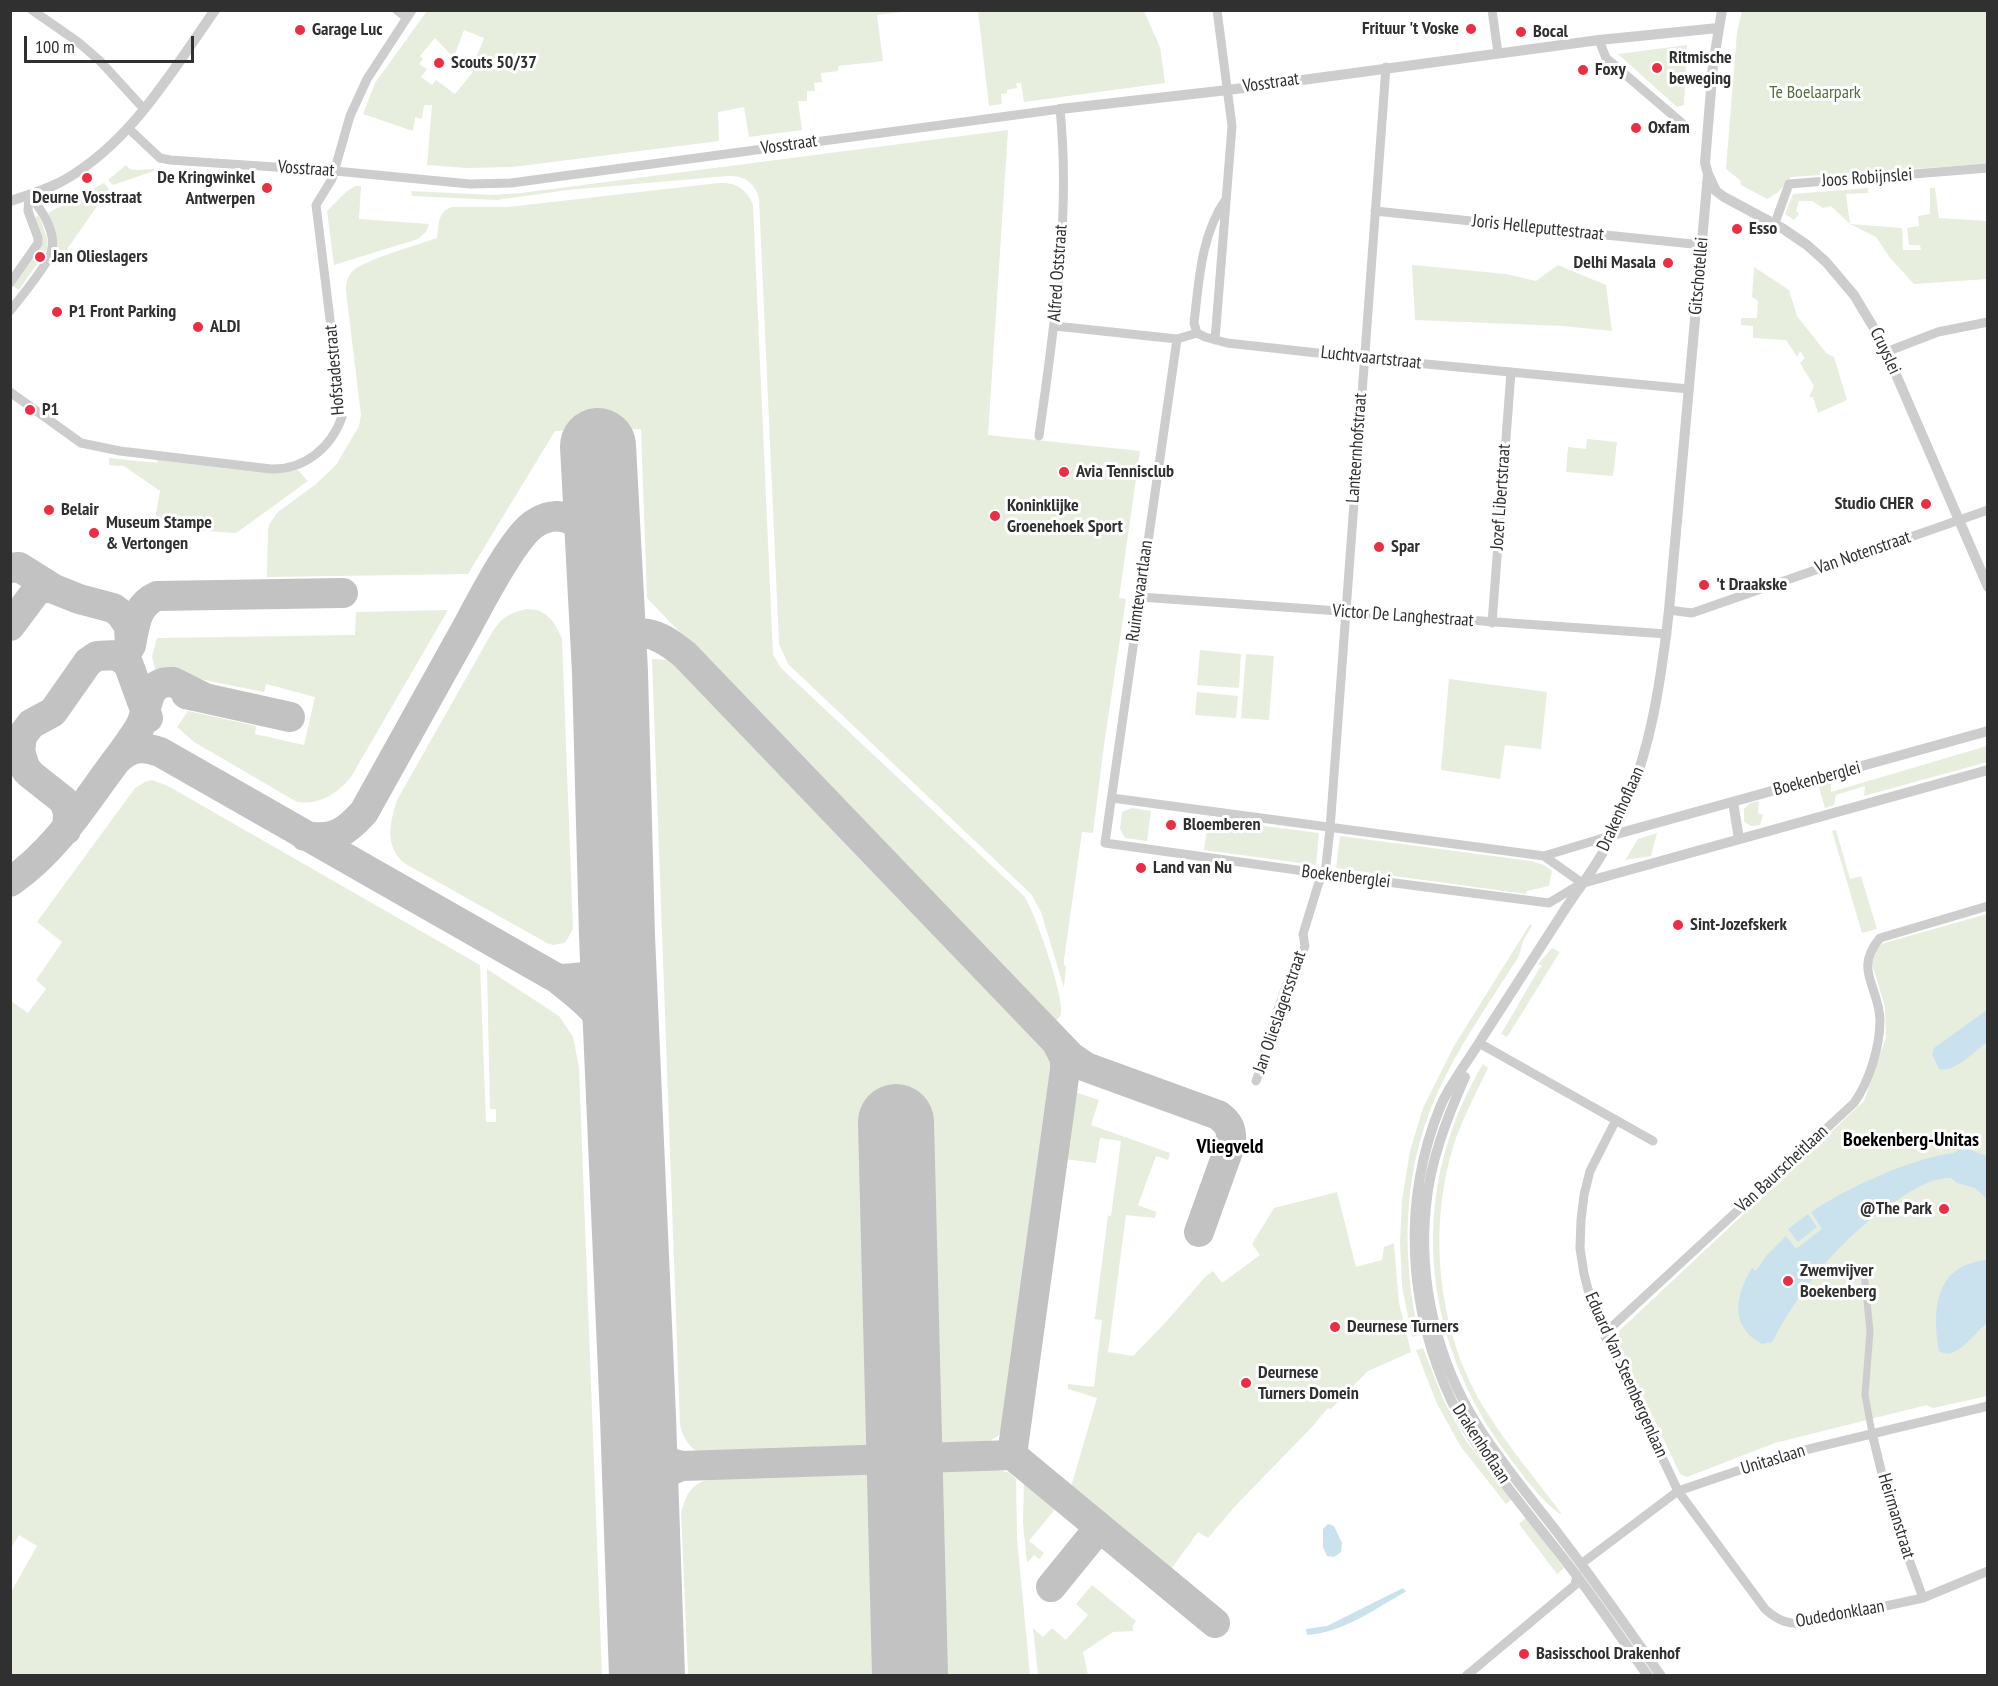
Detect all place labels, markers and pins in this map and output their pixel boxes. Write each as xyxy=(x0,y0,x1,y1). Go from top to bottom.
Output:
place label: Frituur 't Voske xyxy=(1362,18,1459,40)
place label: Garage Luc xyxy=(312,19,383,41)
place label: Bocal xyxy=(1533,21,1568,43)
marker: Frituur 't Voske xyxy=(1464,22,1478,36)
marker: Garage Luc xyxy=(293,23,307,37)
marker: Bocal xyxy=(1514,25,1528,39)
place label: Ritmische beweging xyxy=(1669,47,1732,90)
place label: Scouts 50/37 xyxy=(451,52,537,74)
marker: Scouts 50/37 xyxy=(432,56,446,70)
place label: Foxy xyxy=(1595,59,1626,81)
marker: Ritmische beweging xyxy=(1650,61,1664,75)
marker: Foxy xyxy=(1576,63,1590,77)
place label: Oxfam xyxy=(1648,117,1690,139)
marker: Oxfam xyxy=(1629,121,1643,135)
place label: De Kringwinkel Antwerpen xyxy=(157,167,255,210)
marker: Deurne Vosstraat xyxy=(80,171,94,185)
marker: De Kringwinkel Antwerpen xyxy=(260,181,274,195)
place label: Deurne Vosstraat xyxy=(32,187,142,209)
place label: Esso xyxy=(1749,218,1777,240)
marker: Esso xyxy=(1730,222,1744,236)
place label: Jan Olieslagers xyxy=(52,246,148,268)
marker: Jan Olieslagers xyxy=(33,250,47,264)
place label: Delhi Masala xyxy=(1574,252,1656,274)
marker: Delhi Masala xyxy=(1661,256,1675,270)
place label: P1 Front Parking xyxy=(69,301,176,323)
marker: P1 Front Parking xyxy=(50,305,64,319)
place label: ALDI xyxy=(210,316,241,338)
marker: ALDI xyxy=(191,320,205,334)
place label: P1 xyxy=(42,399,59,421)
marker: P1 xyxy=(23,403,37,417)
place label: Avia Tennisclub xyxy=(1076,461,1174,483)
marker: Avia Tennisclub xyxy=(1057,465,1071,479)
place label: Studio CHER xyxy=(1834,493,1914,515)
place label: Koninklijke Groenehoek Sport xyxy=(1007,495,1123,538)
marker: Studio CHER xyxy=(1919,497,1933,511)
place label: Belair xyxy=(61,499,99,521)
marker: Belair xyxy=(42,503,56,517)
marker: Koninklijke Groenehoek Sport xyxy=(988,509,1002,523)
place label: Museum Stampe & Vertongen xyxy=(106,512,212,554)
marker: Museum Stampe & Vertongen xyxy=(87,526,101,540)
place label: Spar xyxy=(1391,536,1420,558)
marker: Spar xyxy=(1372,540,1386,554)
place label: 't Draakske xyxy=(1716,574,1787,596)
marker: 't Draakske xyxy=(1697,578,1711,592)
place label: Bloemberen xyxy=(1183,814,1261,836)
marker: Bloemberen xyxy=(1164,818,1178,832)
place label: Land van Nu xyxy=(1153,857,1232,879)
marker: Land van Nu xyxy=(1134,861,1148,875)
place label: Sint-Jozefskerk xyxy=(1690,914,1787,936)
marker: Sint-Jozefskerk xyxy=(1671,918,1685,932)
place label: @The Park xyxy=(1860,1198,1932,1220)
marker: @The Park xyxy=(1937,1202,1951,1216)
place label: Zwemvijver Boekenberg xyxy=(1800,1260,1876,1302)
marker: Zwemvijver Boekenberg xyxy=(1781,1274,1795,1288)
place label: Deurnese Turners xyxy=(1347,1316,1459,1338)
marker: Deurnese Turners xyxy=(1328,1320,1342,1334)
place label: Deurnese Turners Domein xyxy=(1258,1362,1359,1404)
marker: Deurnese Turners Domein xyxy=(1239,1376,1253,1390)
place label: Basisschool Drakenhof xyxy=(1536,1643,1680,1665)
marker: Basisschool Drakenhof xyxy=(1517,1647,1531,1661)

